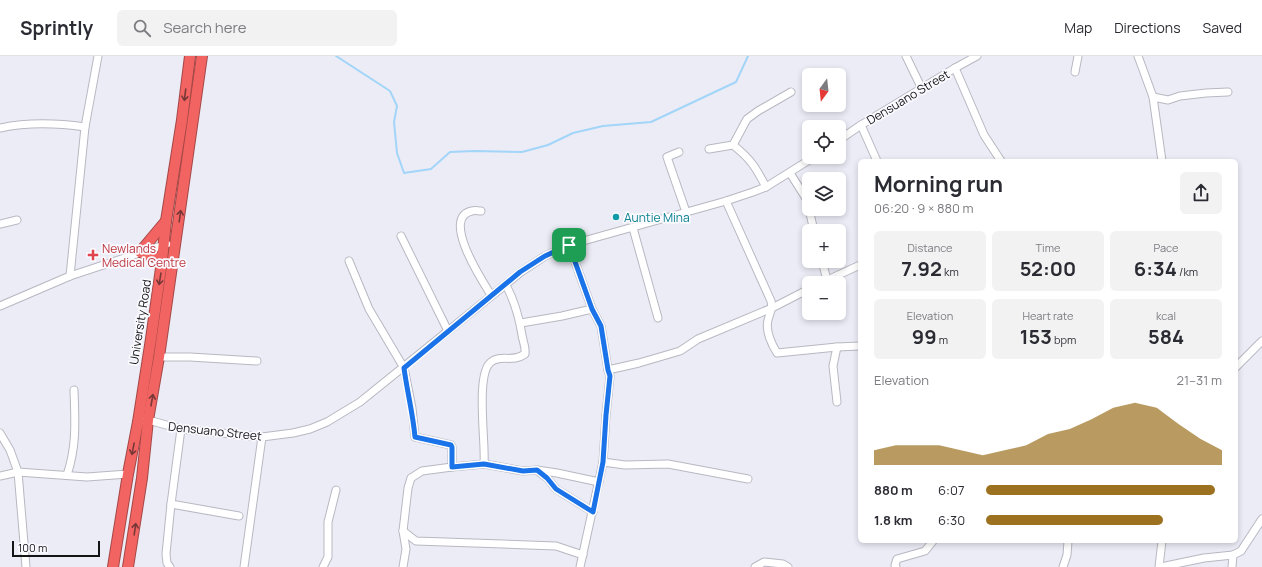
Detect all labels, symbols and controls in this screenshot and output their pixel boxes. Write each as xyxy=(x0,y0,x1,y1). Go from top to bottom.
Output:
search box xyxy=(117,10,397,46)
text: Sprintly xyxy=(20,15,93,41)
icon: search xyxy=(131,17,153,39)
text: Search here xyxy=(163,17,247,38)
text: Map xyxy=(1064,18,1092,37)
text: Directions xyxy=(1114,18,1181,37)
text: Saved xyxy=(1203,18,1242,37)
street label: Densuano Street xyxy=(863,65,953,128)
north arrow xyxy=(802,68,846,112)
map controls xyxy=(802,68,846,320)
one-way arrow xyxy=(182,88,189,101)
button: locate xyxy=(802,120,846,164)
text: Morning run xyxy=(874,169,1003,199)
button: layers xyxy=(802,172,846,216)
button: share xyxy=(1180,172,1222,214)
text: 06:20 · 9 × 880 m xyxy=(874,199,974,217)
place label: Auntie Mina xyxy=(624,209,690,226)
one-way arrow xyxy=(176,210,184,223)
marker: Auntie Mina xyxy=(611,212,621,222)
button: + xyxy=(802,224,846,268)
pin xyxy=(552,228,586,262)
icon: arrive xyxy=(558,234,580,256)
place label: Newlands Medical Centre xyxy=(102,240,186,271)
text: Distance xyxy=(907,240,953,255)
text: Time xyxy=(1036,240,1060,255)
text: Pace xyxy=(1154,240,1178,255)
marker: Newlands Medical Centre xyxy=(87,249,99,261)
text: 7.92 xyxy=(901,255,942,282)
text: 52:00 xyxy=(1020,255,1076,282)
text: 6:34 xyxy=(1134,255,1177,282)
text: km xyxy=(942,264,959,279)
text: /km xyxy=(1177,264,1198,279)
one-way arrow xyxy=(156,272,164,285)
button: − xyxy=(802,276,846,320)
street label: University Road xyxy=(125,278,155,366)
text: Elevation xyxy=(907,308,953,323)
text: Heart rate xyxy=(1022,308,1074,323)
text: kcal xyxy=(1156,308,1176,323)
text: 99 xyxy=(912,323,937,350)
text: 153 xyxy=(1020,323,1052,350)
text: 584 xyxy=(1148,323,1184,350)
text: m xyxy=(937,332,948,347)
text: bpm xyxy=(1052,332,1076,347)
text: Elevation xyxy=(874,371,929,389)
text: 21–31 m xyxy=(1177,371,1222,389)
one-way arrow xyxy=(148,394,156,407)
street label: Densuano Street xyxy=(167,418,263,444)
one-way arrow xyxy=(128,442,136,455)
text: 880 m xyxy=(874,481,913,499)
text: 6:07 xyxy=(938,481,964,499)
text: 1.8 km xyxy=(874,511,912,529)
text: 6:30 xyxy=(938,511,965,529)
one-way arrow xyxy=(131,522,139,535)
scale bar xyxy=(12,539,100,558)
text: 100 m xyxy=(18,540,47,555)

